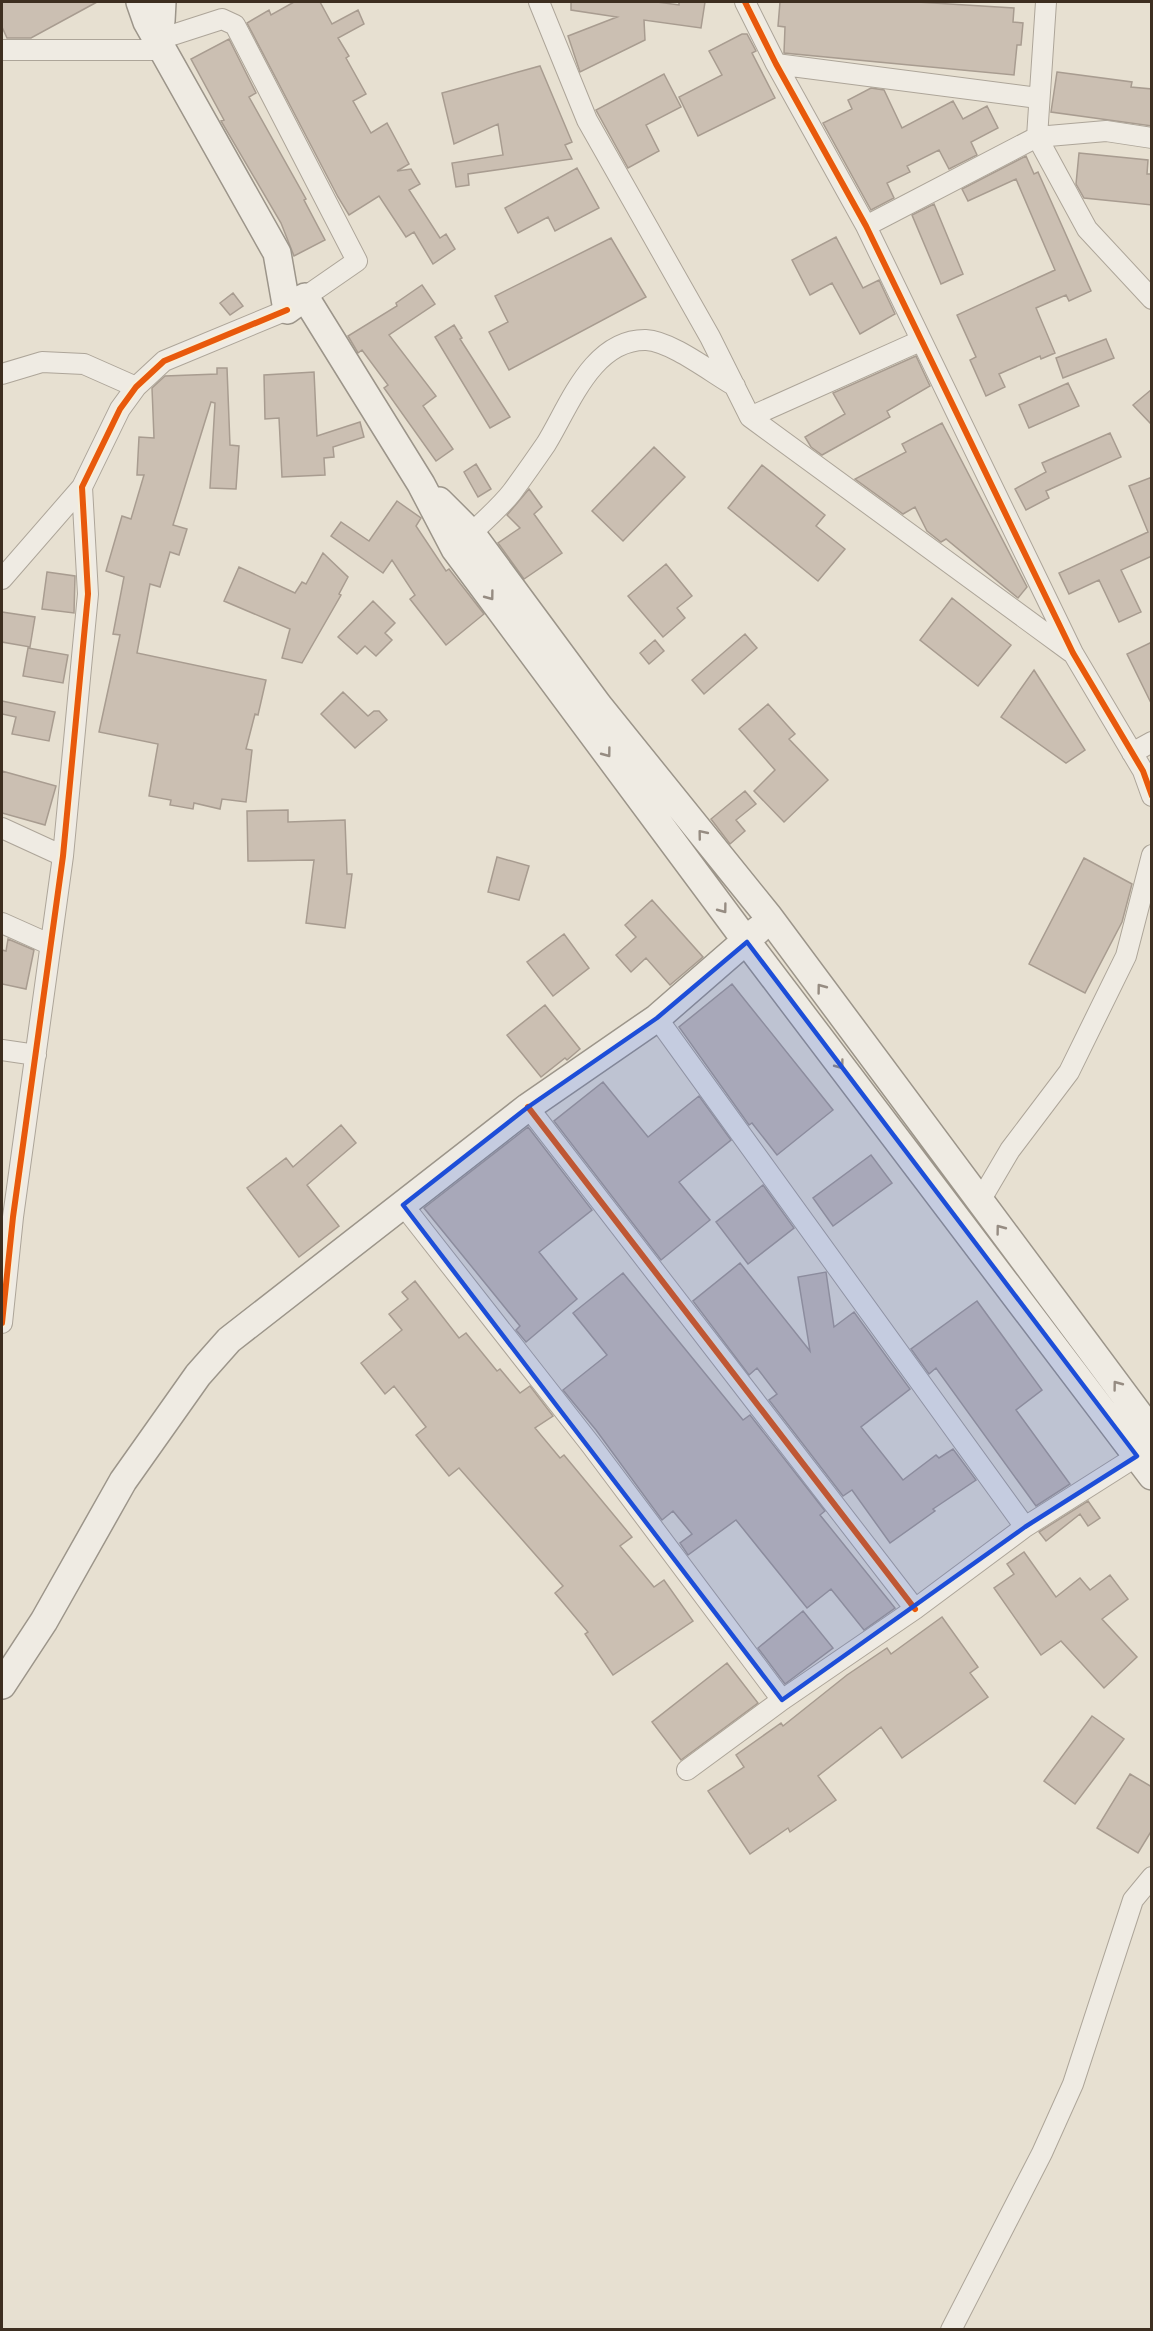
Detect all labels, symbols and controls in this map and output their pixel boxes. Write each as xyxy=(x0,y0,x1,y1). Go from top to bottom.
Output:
one-way arrow xyxy=(483,590,494,601)
one-way arrow xyxy=(599,746,610,757)
one-way arrow xyxy=(698,830,709,841)
one-way arrow xyxy=(715,903,726,914)
one-way arrow xyxy=(817,984,828,995)
one-way arrow xyxy=(833,1058,844,1069)
one-way arrow xyxy=(997,1224,1008,1235)
one-way arrow xyxy=(1113,1381,1124,1392)

